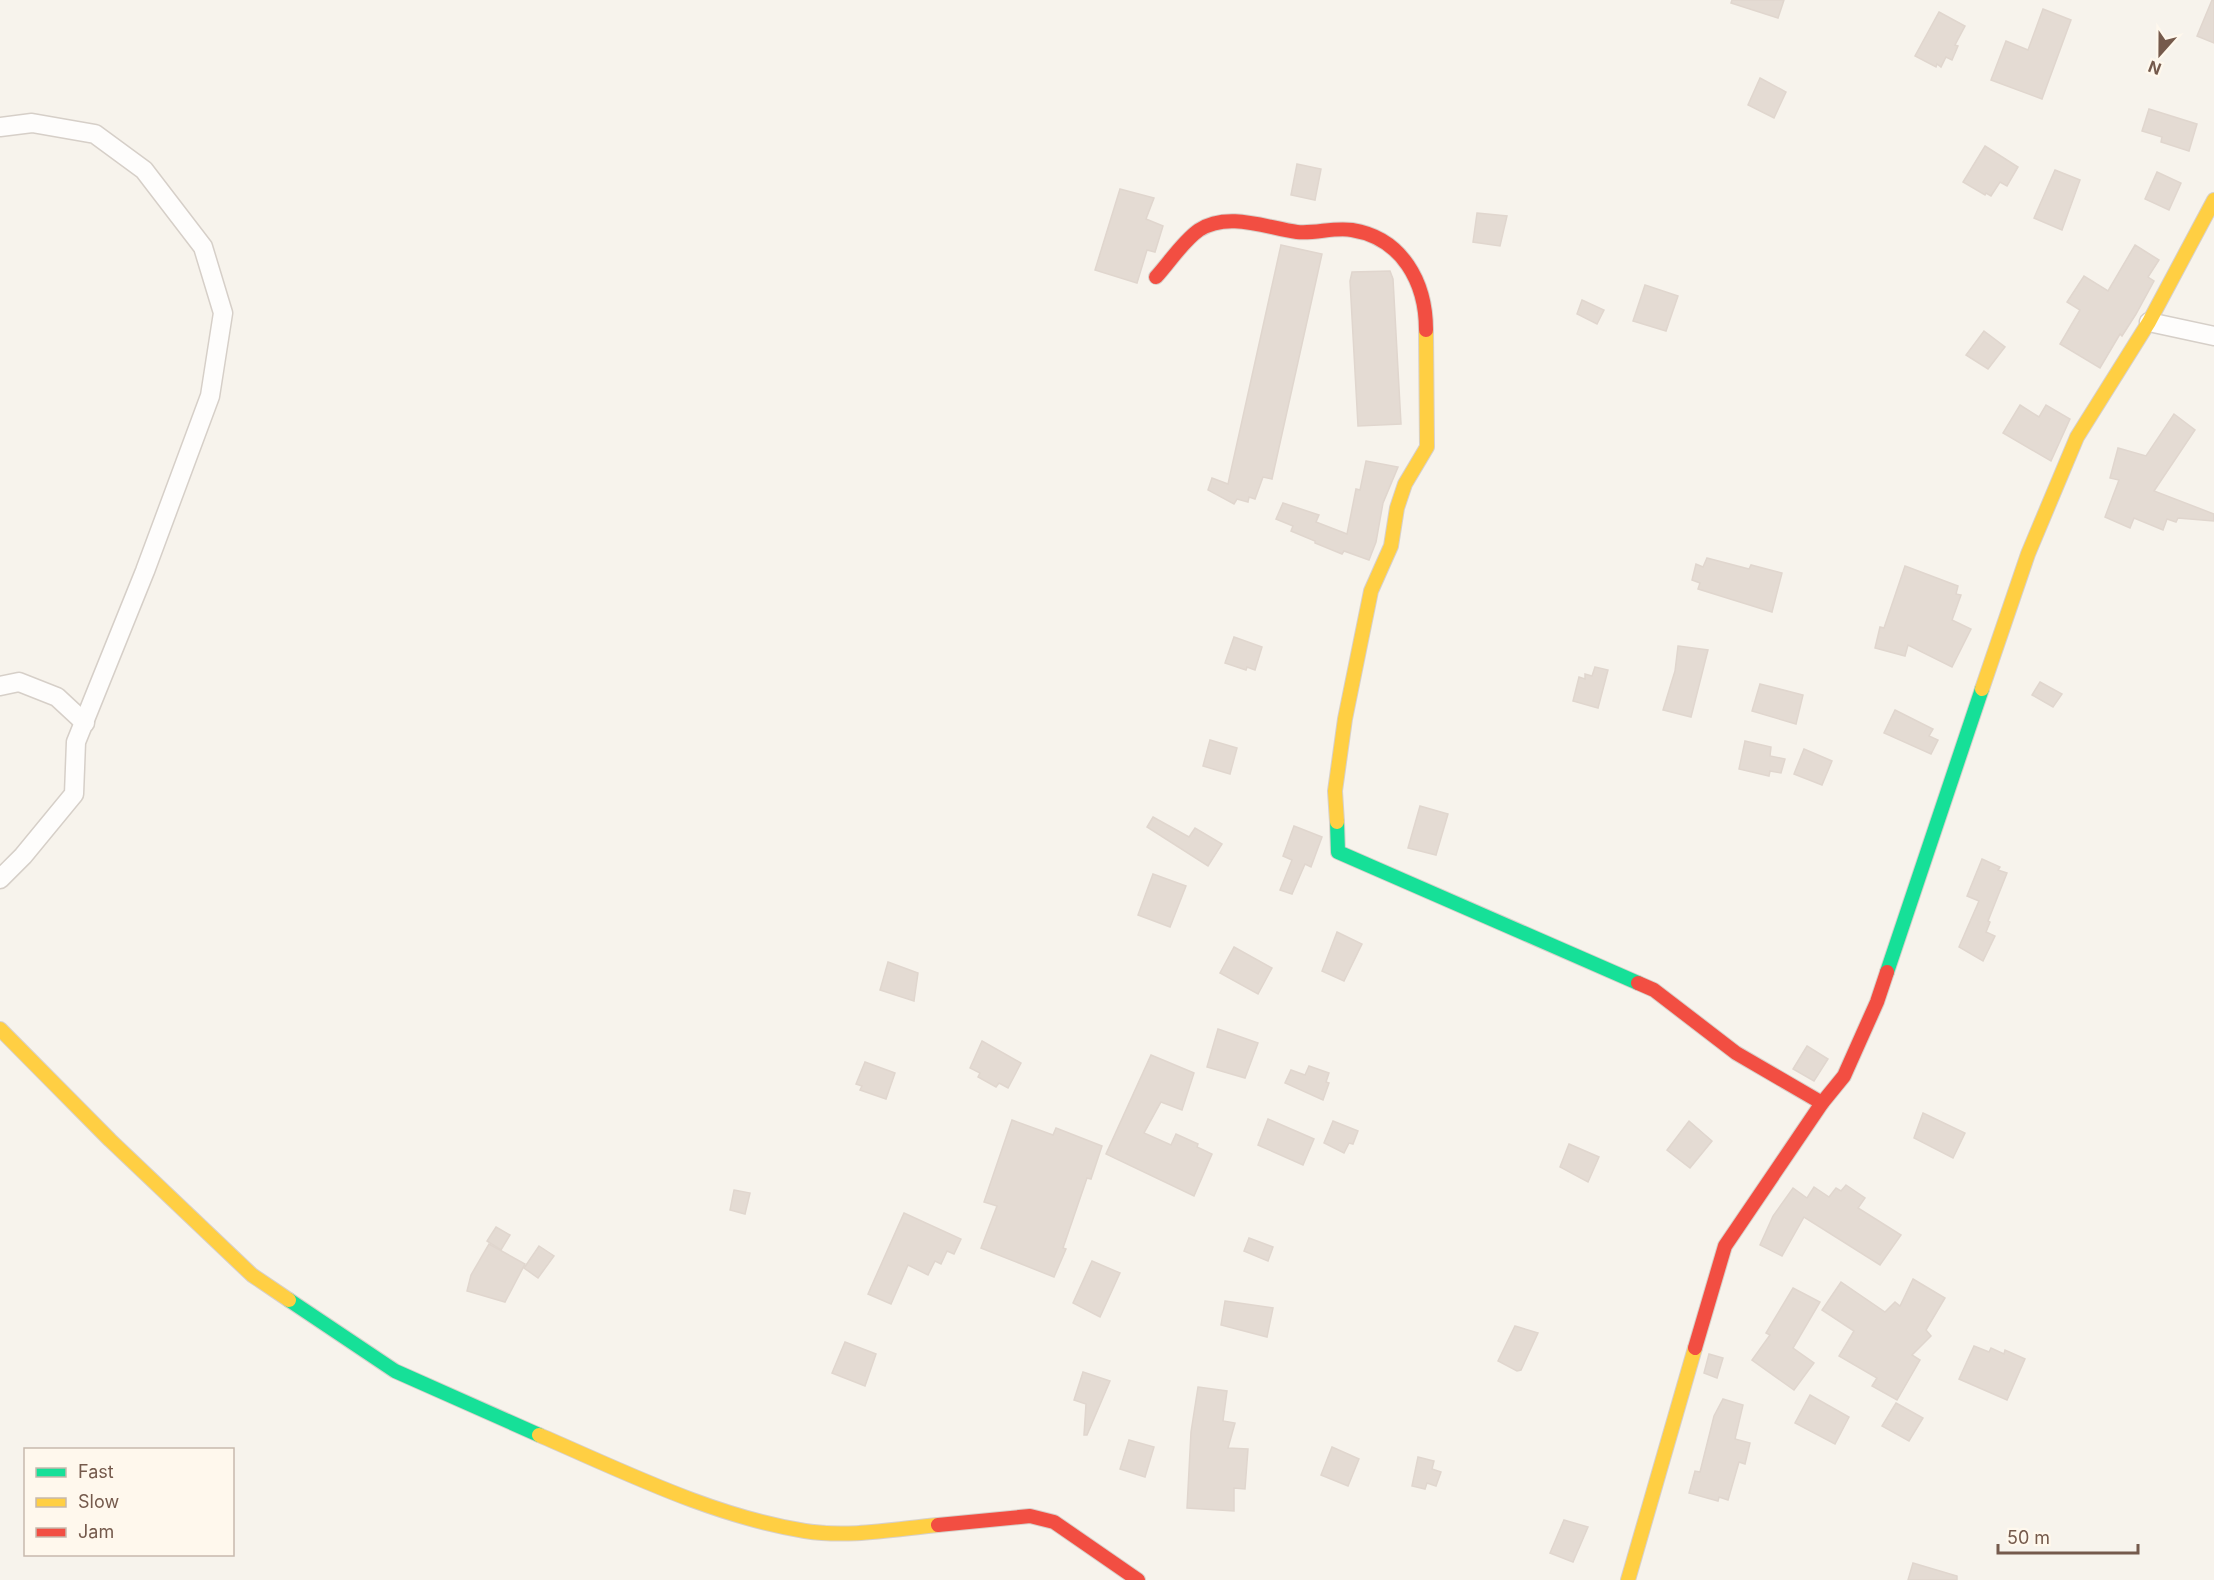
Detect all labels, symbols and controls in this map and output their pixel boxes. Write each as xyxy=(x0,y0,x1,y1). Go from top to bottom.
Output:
north arrow xyxy=(2130,24,2190,84)
text: N xyxy=(2145,56,2164,80)
legend xyxy=(24,1448,234,1556)
text: Fast xyxy=(78,1461,114,1482)
text: Slow xyxy=(78,1491,119,1512)
scale bar xyxy=(1998,1517,2138,1555)
text: Jam xyxy=(78,1521,114,1542)
text: 50 m xyxy=(2007,1527,2050,1548)

